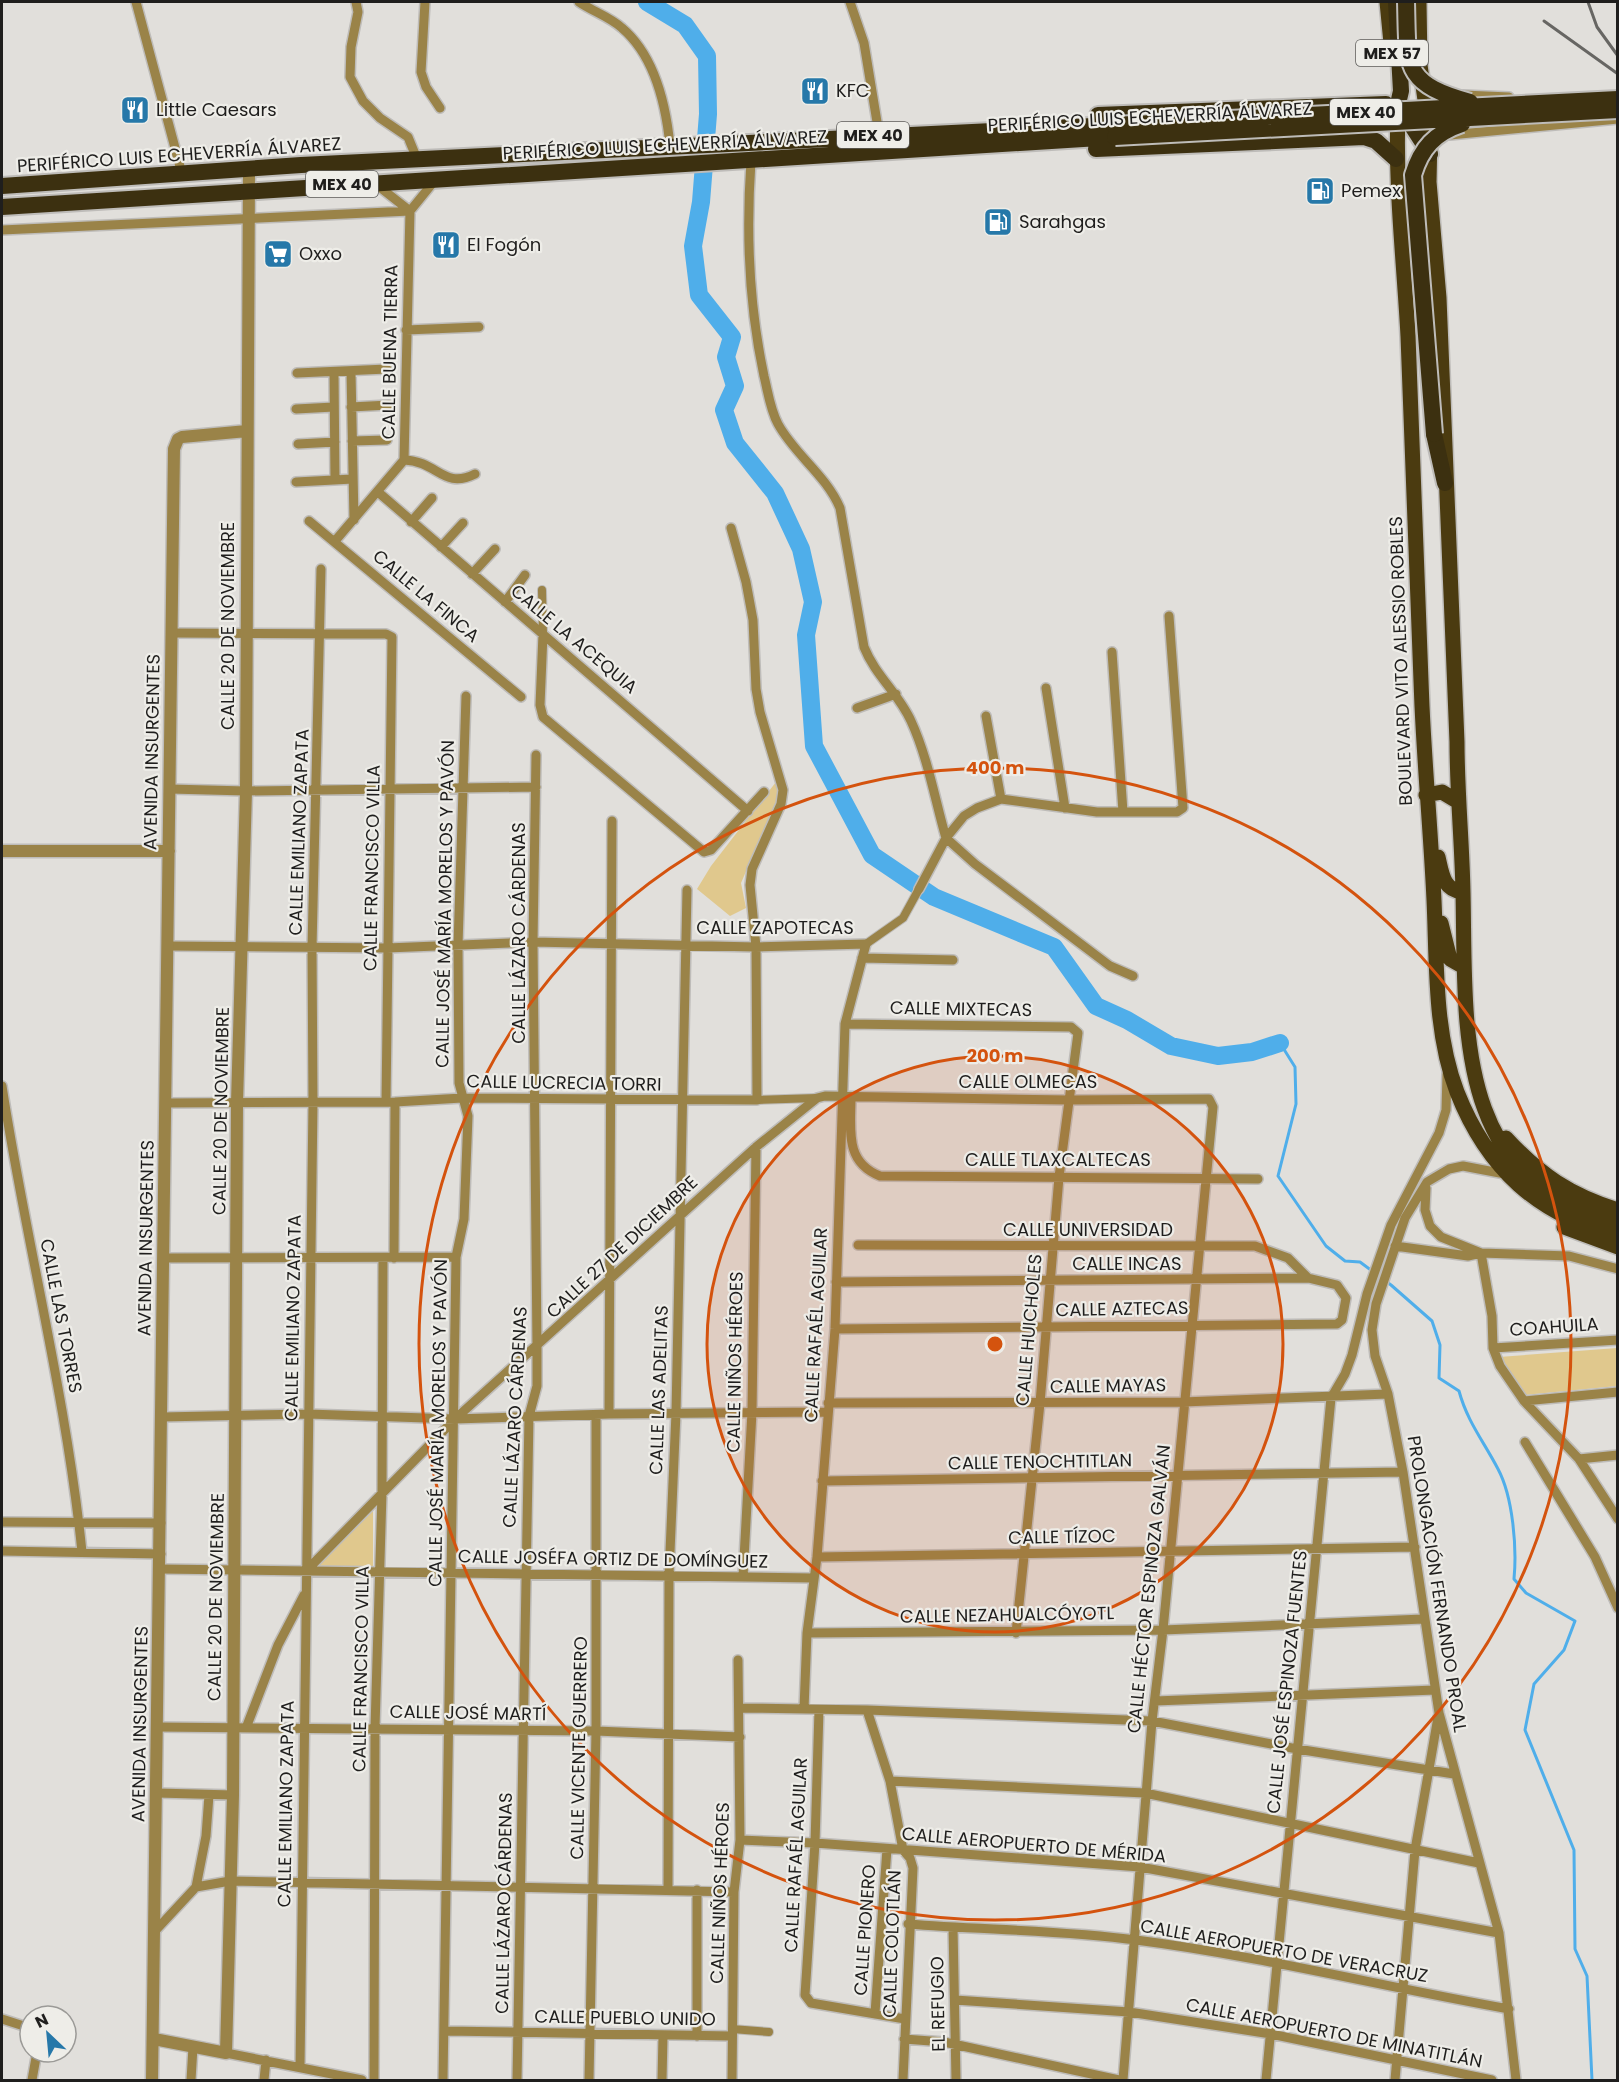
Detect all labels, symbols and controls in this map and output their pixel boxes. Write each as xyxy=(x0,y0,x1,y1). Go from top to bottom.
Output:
road number: MEX 57 xyxy=(1356,40,1428,66)
restaurant icon: KFC xyxy=(799,75,831,107)
place label: KFC xyxy=(836,78,870,103)
restaurant icon: Little Caesars xyxy=(119,94,151,126)
street label: PERIFÉRICO LUIS ECHEVERRÍA ÁLVAREZ xyxy=(987,96,1313,137)
place label: Little Caesars xyxy=(156,97,277,122)
road number: MEX 40 xyxy=(1330,99,1402,125)
road number: MEX 40 xyxy=(837,122,909,148)
street label: PERIFÉRICO LUIS ECHEVERRÍA ÁLVAREZ xyxy=(502,124,828,165)
street label: PERIFÉRICO LUIS ECHEVERRÍA ÁLVAREZ xyxy=(16,131,342,178)
road number: MEX 40 xyxy=(306,171,378,197)
fuel station icon: Pemex xyxy=(1304,175,1336,207)
place label: Pemex xyxy=(1341,178,1401,203)
fuel station icon: Sarahgas xyxy=(982,206,1014,238)
place label: Sarahgas xyxy=(1019,209,1106,234)
restaurant icon: El Fogón xyxy=(430,229,462,261)
place label: El Fogón xyxy=(467,232,541,257)
supermarket icon: Oxxo xyxy=(262,238,294,270)
place label: Oxxo xyxy=(299,241,342,266)
street label: CALLE BUENA TIERRA xyxy=(375,264,404,440)
street label: BOULEVARD VITO ALESSIO ROBLES xyxy=(1383,516,1418,806)
street label: CALLE 20 DE NOVIEMBRE xyxy=(215,522,240,730)
street label: CALLE LA FINCA xyxy=(368,543,485,648)
street label: CALLE LA ACEQUIA xyxy=(506,578,643,699)
street label: AVENIDA INSURGENTES xyxy=(137,654,166,850)
street label: CALLE EMILIANO ZAPATA xyxy=(282,728,315,936)
street label: CALLE JOSÉ MARÍA MORELOS Y PAVÓN xyxy=(429,740,460,1068)
text: 400 m xyxy=(966,755,1024,780)
street label: CALLE FRANCISCO VILLA xyxy=(357,765,386,971)
street label: CALLE LÁZARO CÁRDENAS xyxy=(506,822,531,1044)
street label: CALLE ZAPOTECAS xyxy=(696,915,854,940)
street label: CALLE MIXTECAS xyxy=(890,995,1032,1022)
street label: CALLE 20 DE NOVIEMBRE xyxy=(206,1007,235,1215)
text: 200 m xyxy=(967,1043,1023,1068)
street label: CALLE LUCRECIA TORRI xyxy=(466,1068,662,1097)
street label: CALLE OLMECAS xyxy=(959,1069,1097,1094)
street label: AVENIDA INSURGENTES xyxy=(131,1140,160,1336)
street label: CALLE TLAXCALTECAS xyxy=(965,1147,1151,1172)
street label: CALLE 27 DE DICIEMBRE xyxy=(540,1170,703,1324)
street label: CALLE EMILIANO ZAPATA xyxy=(278,1214,307,1422)
street label: CALLE UNIVERSIDAD xyxy=(1003,1217,1173,1242)
street label: CALLE RAFAÉL AGUILAR xyxy=(798,1227,833,1423)
street label: CALLE LAS TORRES xyxy=(34,1237,89,1395)
street label: CALLE INCAS xyxy=(1072,1251,1182,1276)
street label: CALLE HUICHOLES xyxy=(1009,1253,1048,1407)
street label: CALLE JOSÉ MARÍA MORELOS Y PAVÓN xyxy=(422,1259,453,1587)
street label: CALLE NIÑOS HÉROES xyxy=(720,1271,749,1453)
street label: CALLE AZTECAS xyxy=(1055,1295,1189,1322)
street label: CALLE LAS ADELITAS xyxy=(643,1305,674,1475)
street label: CALLE LÁZARO CÁRDENAS xyxy=(496,1306,533,1528)
street label: COAHUILA xyxy=(1509,1311,1599,1342)
centre of rings xyxy=(985,1334,1005,1354)
street label: CALLE MAYAS xyxy=(1050,1372,1166,1399)
street label: PROLONGACIÓN FERNANDO PROAL xyxy=(1402,1434,1473,1734)
street label: CALLE HÉCTOR ESPINOZA GALVÁN xyxy=(1121,1444,1176,1734)
street label: CALLE TENOCHTITLAN xyxy=(948,1447,1132,1476)
street label: CALLE 20 DE NOVIEMBRE xyxy=(201,1493,230,1701)
street label: CALLE TÍZOC xyxy=(1008,1523,1116,1550)
street label: CALLE JOSÉFA ORTIZ DE DOMÍNGUEZ xyxy=(458,1543,768,1574)
street label: CALLE JOSÉ ESPINOZA FUENTES xyxy=(1260,1549,1313,1815)
street label: CALLE FRANCISCO VILLA xyxy=(346,1566,375,1772)
street label: CALLE NEZAHUALCÓYOTL xyxy=(900,1600,1114,1629)
street label: AVENIDA INSURGENTES xyxy=(125,1626,154,1822)
street label: CALLE VICENTE GUERRERO xyxy=(564,1636,593,1860)
street label: CALLE JOSÉ MARTÍ xyxy=(389,1699,547,1726)
street label: CALLE EMILIANO ZAPATA xyxy=(271,1700,300,1908)
street label: CALLE RAFAÉL AGUILAR xyxy=(778,1757,813,1953)
street label: CALLE LÁZARO CÁRDENAS xyxy=(489,1792,518,2014)
street label: CALLE NIÑOS HÉROES xyxy=(704,1802,735,1984)
street label: CALLE AEROPUERTO DE MÉRIDA xyxy=(901,1820,1167,1869)
street label: CALLE PIONERO xyxy=(847,1863,882,1996)
street label: CALLE COLOTLÁN xyxy=(876,1870,907,2018)
street label: CALLE AEROPUERTO DE VERACRUZ xyxy=(1138,1913,1430,1988)
street label: EL REFUGIO xyxy=(924,1956,951,2052)
street label: CALLE AEROPUERTO DE MINATITLÁN xyxy=(1184,1991,1484,2074)
street label: CALLE PUEBLO UNIDO xyxy=(534,2003,716,2032)
north arrow xyxy=(18,2004,78,2064)
text: N xyxy=(31,2008,52,2034)

